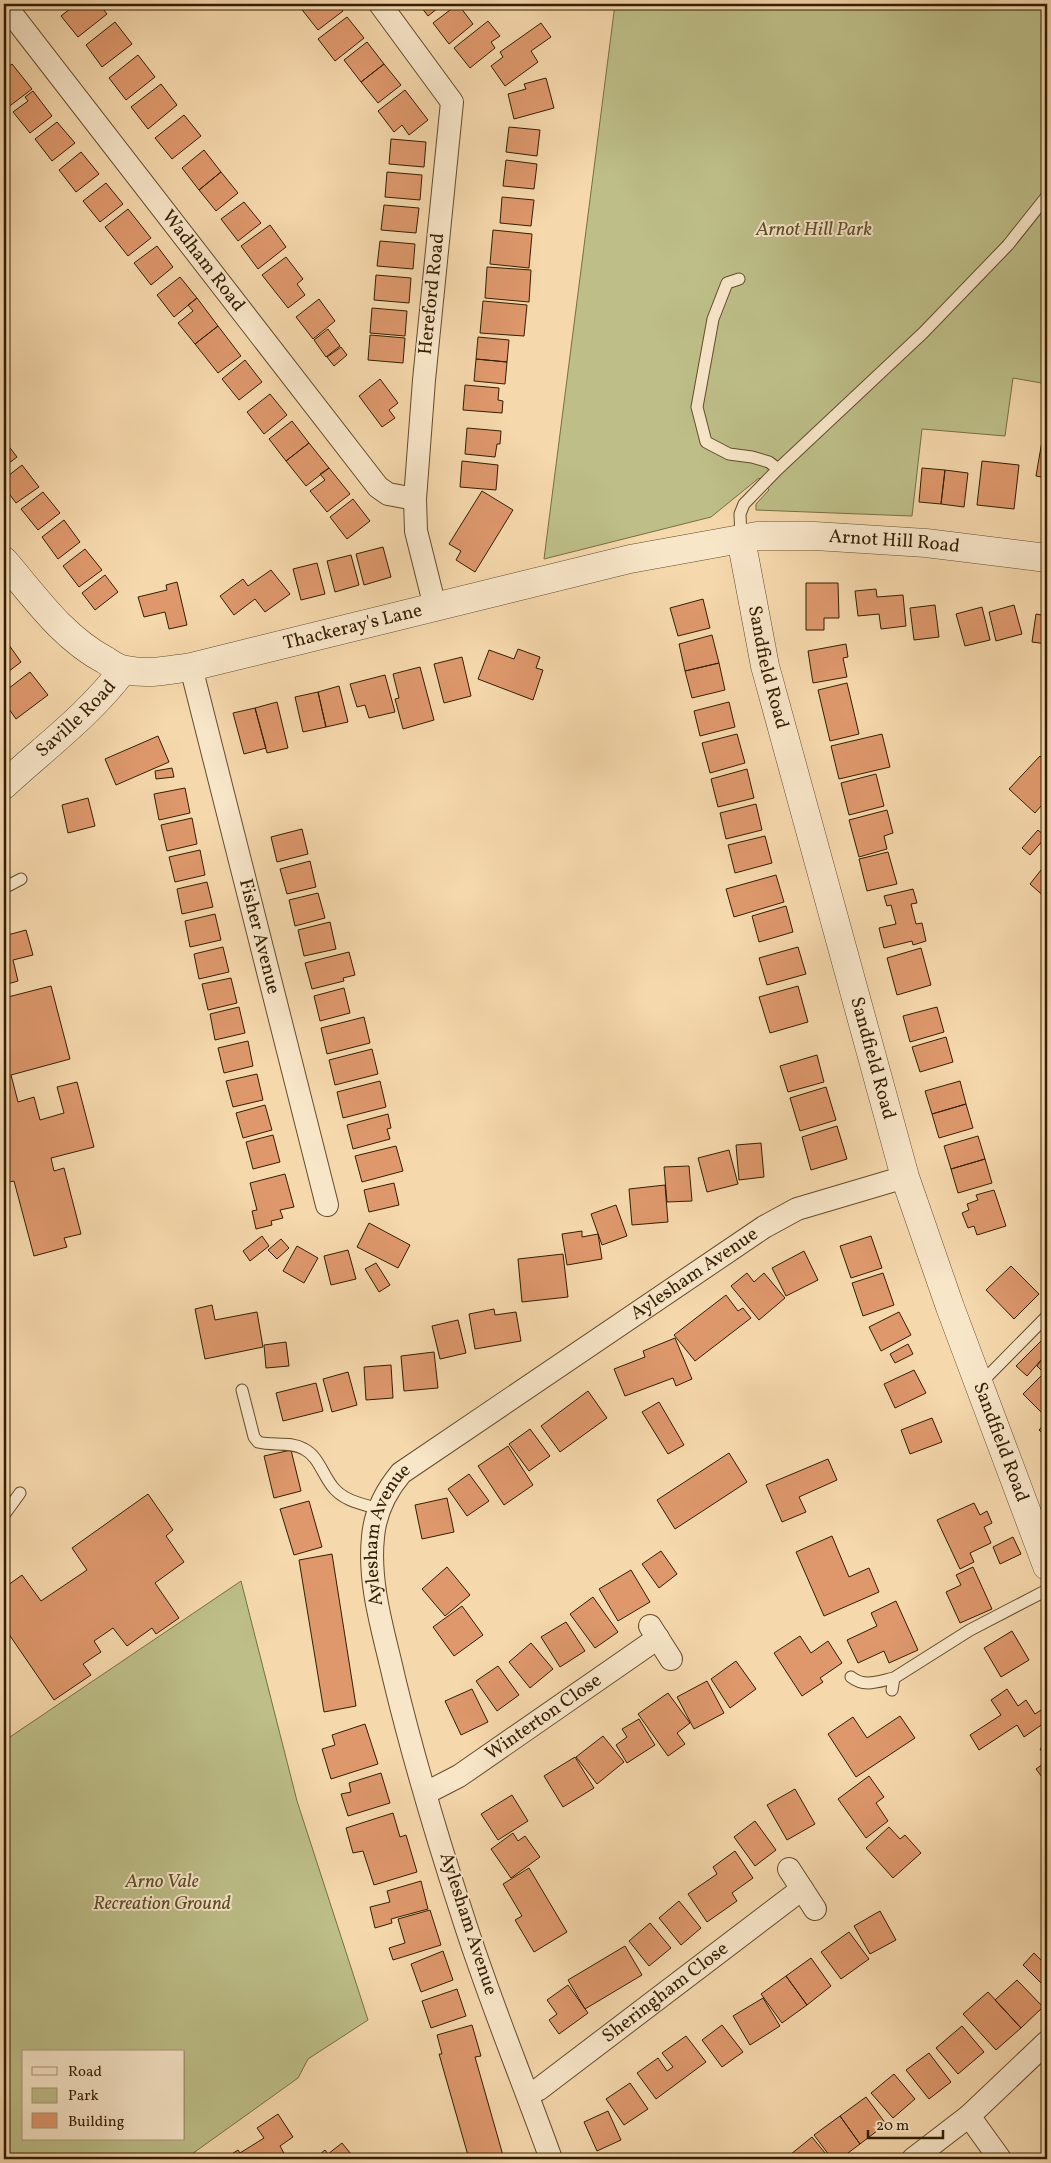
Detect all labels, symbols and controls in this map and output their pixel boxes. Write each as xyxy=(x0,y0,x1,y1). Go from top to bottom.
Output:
street label: Wadham Road xyxy=(155,205,251,317)
park label: Arnot Hill Park xyxy=(755,217,872,243)
street label: Hereford Road xyxy=(413,232,451,356)
street label: Arnot Hill Road xyxy=(828,524,961,560)
street label: Thackeray's Lane xyxy=(281,598,425,657)
street label: Sandfield Road xyxy=(741,603,795,732)
street label: Saville Road xyxy=(31,675,123,764)
street label: Fisher Avenue xyxy=(232,876,286,997)
street label: Sandfield Road xyxy=(843,994,902,1123)
street label: Aylesham Avenue xyxy=(625,1222,763,1327)
street label: Sandfield Road xyxy=(966,1379,1035,1506)
street label: Aylesham Avenue xyxy=(359,1457,416,1608)
street label: Winterton Close xyxy=(480,1668,607,1767)
street label: Aylesham Avenue xyxy=(433,1849,503,1999)
park label: Arno Vale Recreation Ground xyxy=(93,1869,231,1917)
street label: Sheringham Close xyxy=(597,1936,734,2049)
legend xyxy=(22,2050,185,2140)
text: Road xyxy=(68,2062,102,2083)
text: Park xyxy=(68,2086,99,2107)
scale bar xyxy=(868,2108,944,2140)
text: Building xyxy=(68,2112,125,2133)
text: 20 m xyxy=(876,2116,909,2137)

